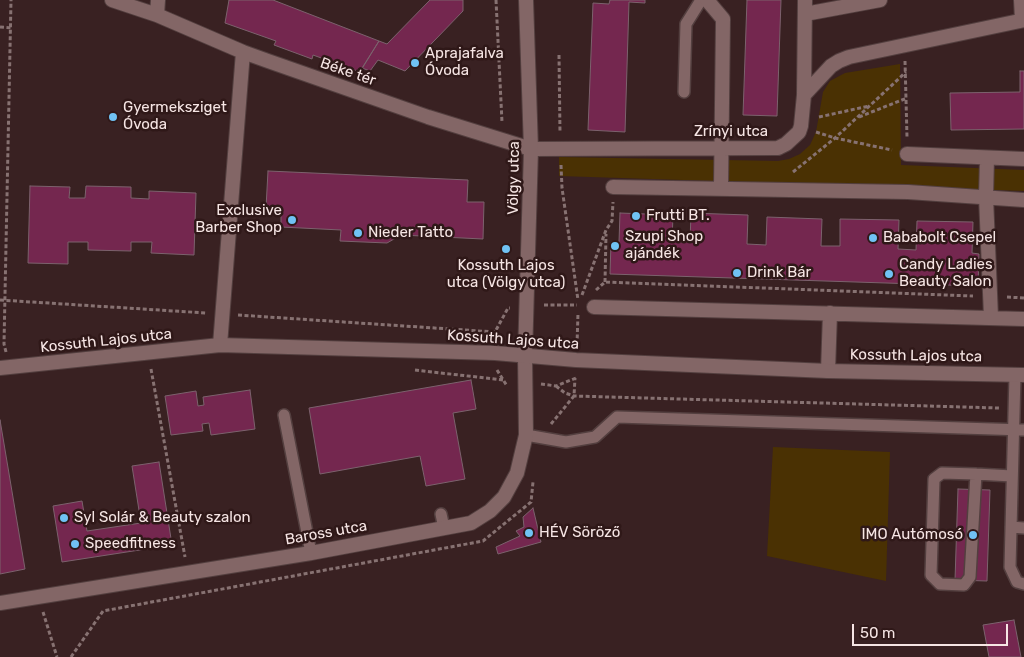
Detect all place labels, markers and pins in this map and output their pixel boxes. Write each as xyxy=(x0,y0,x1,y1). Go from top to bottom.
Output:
place label: Aprajafalva Óvoda xyxy=(425,45,504,80)
marker: Aprajafalva Óvoda xyxy=(409,57,421,69)
place label: Gyermeksziget Óvoda xyxy=(123,99,227,134)
marker: Gyermeksziget Óvoda xyxy=(107,111,119,123)
place label: Exclusive Barber Shop xyxy=(195,202,282,237)
place label: Frutti BT. xyxy=(646,207,710,225)
marker: Frutti BT. xyxy=(630,210,642,222)
marker: Exclusive Barber Shop xyxy=(286,214,298,226)
place label: Nieder Tatto xyxy=(368,224,453,242)
marker: Nieder Tatto xyxy=(352,227,364,239)
place label: Szupi Shop ajándék xyxy=(625,228,703,263)
place label: Bababolt Csepel xyxy=(883,229,996,247)
marker: Bababolt Csepel xyxy=(867,232,879,244)
marker: Szupi Shop ajándék xyxy=(609,240,621,252)
marker: Kossuth Lajos utca (Völgy utca) xyxy=(500,243,512,255)
place label: Candy Ladies Beauty Salon xyxy=(899,256,993,291)
place label: Kossuth Lajos utca (Völgy utca) xyxy=(447,257,565,292)
place label: Drink Bár xyxy=(747,264,811,282)
marker: Drink Bár xyxy=(731,267,743,279)
marker: Candy Ladies Beauty Salon xyxy=(883,268,895,280)
place label: Syl Solár & Beauty szalon xyxy=(74,509,251,527)
marker: Syl Solár & Beauty szalon xyxy=(58,512,70,524)
place label: HÉV Söröző xyxy=(539,524,620,542)
place label: IMO Autómosó xyxy=(862,526,963,544)
marker: HÉV Söröző xyxy=(523,527,535,539)
marker: IMO Autómosó xyxy=(967,529,979,541)
place label: Speedfitness xyxy=(85,535,176,553)
marker: Speedfitness xyxy=(69,538,81,550)

